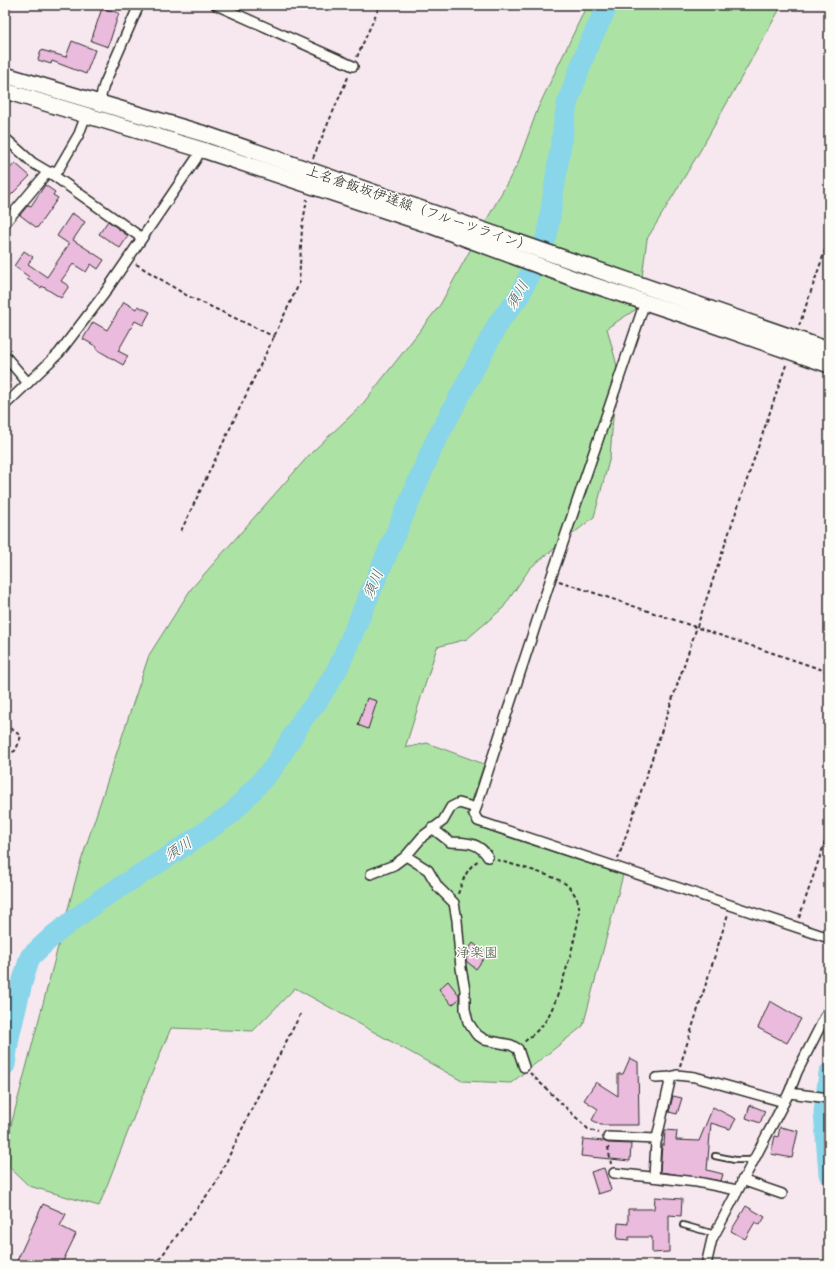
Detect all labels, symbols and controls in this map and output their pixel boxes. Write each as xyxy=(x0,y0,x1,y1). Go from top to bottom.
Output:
street label: 上名倉飯坂伊達線（フルーツライン） xyxy=(304,160,534,255)
water label: 須川 xyxy=(500,276,533,313)
water label: 須川 xyxy=(357,566,388,602)
water label: 須川 xyxy=(159,832,196,866)
park label: 浄楽園 xyxy=(456,942,498,961)

